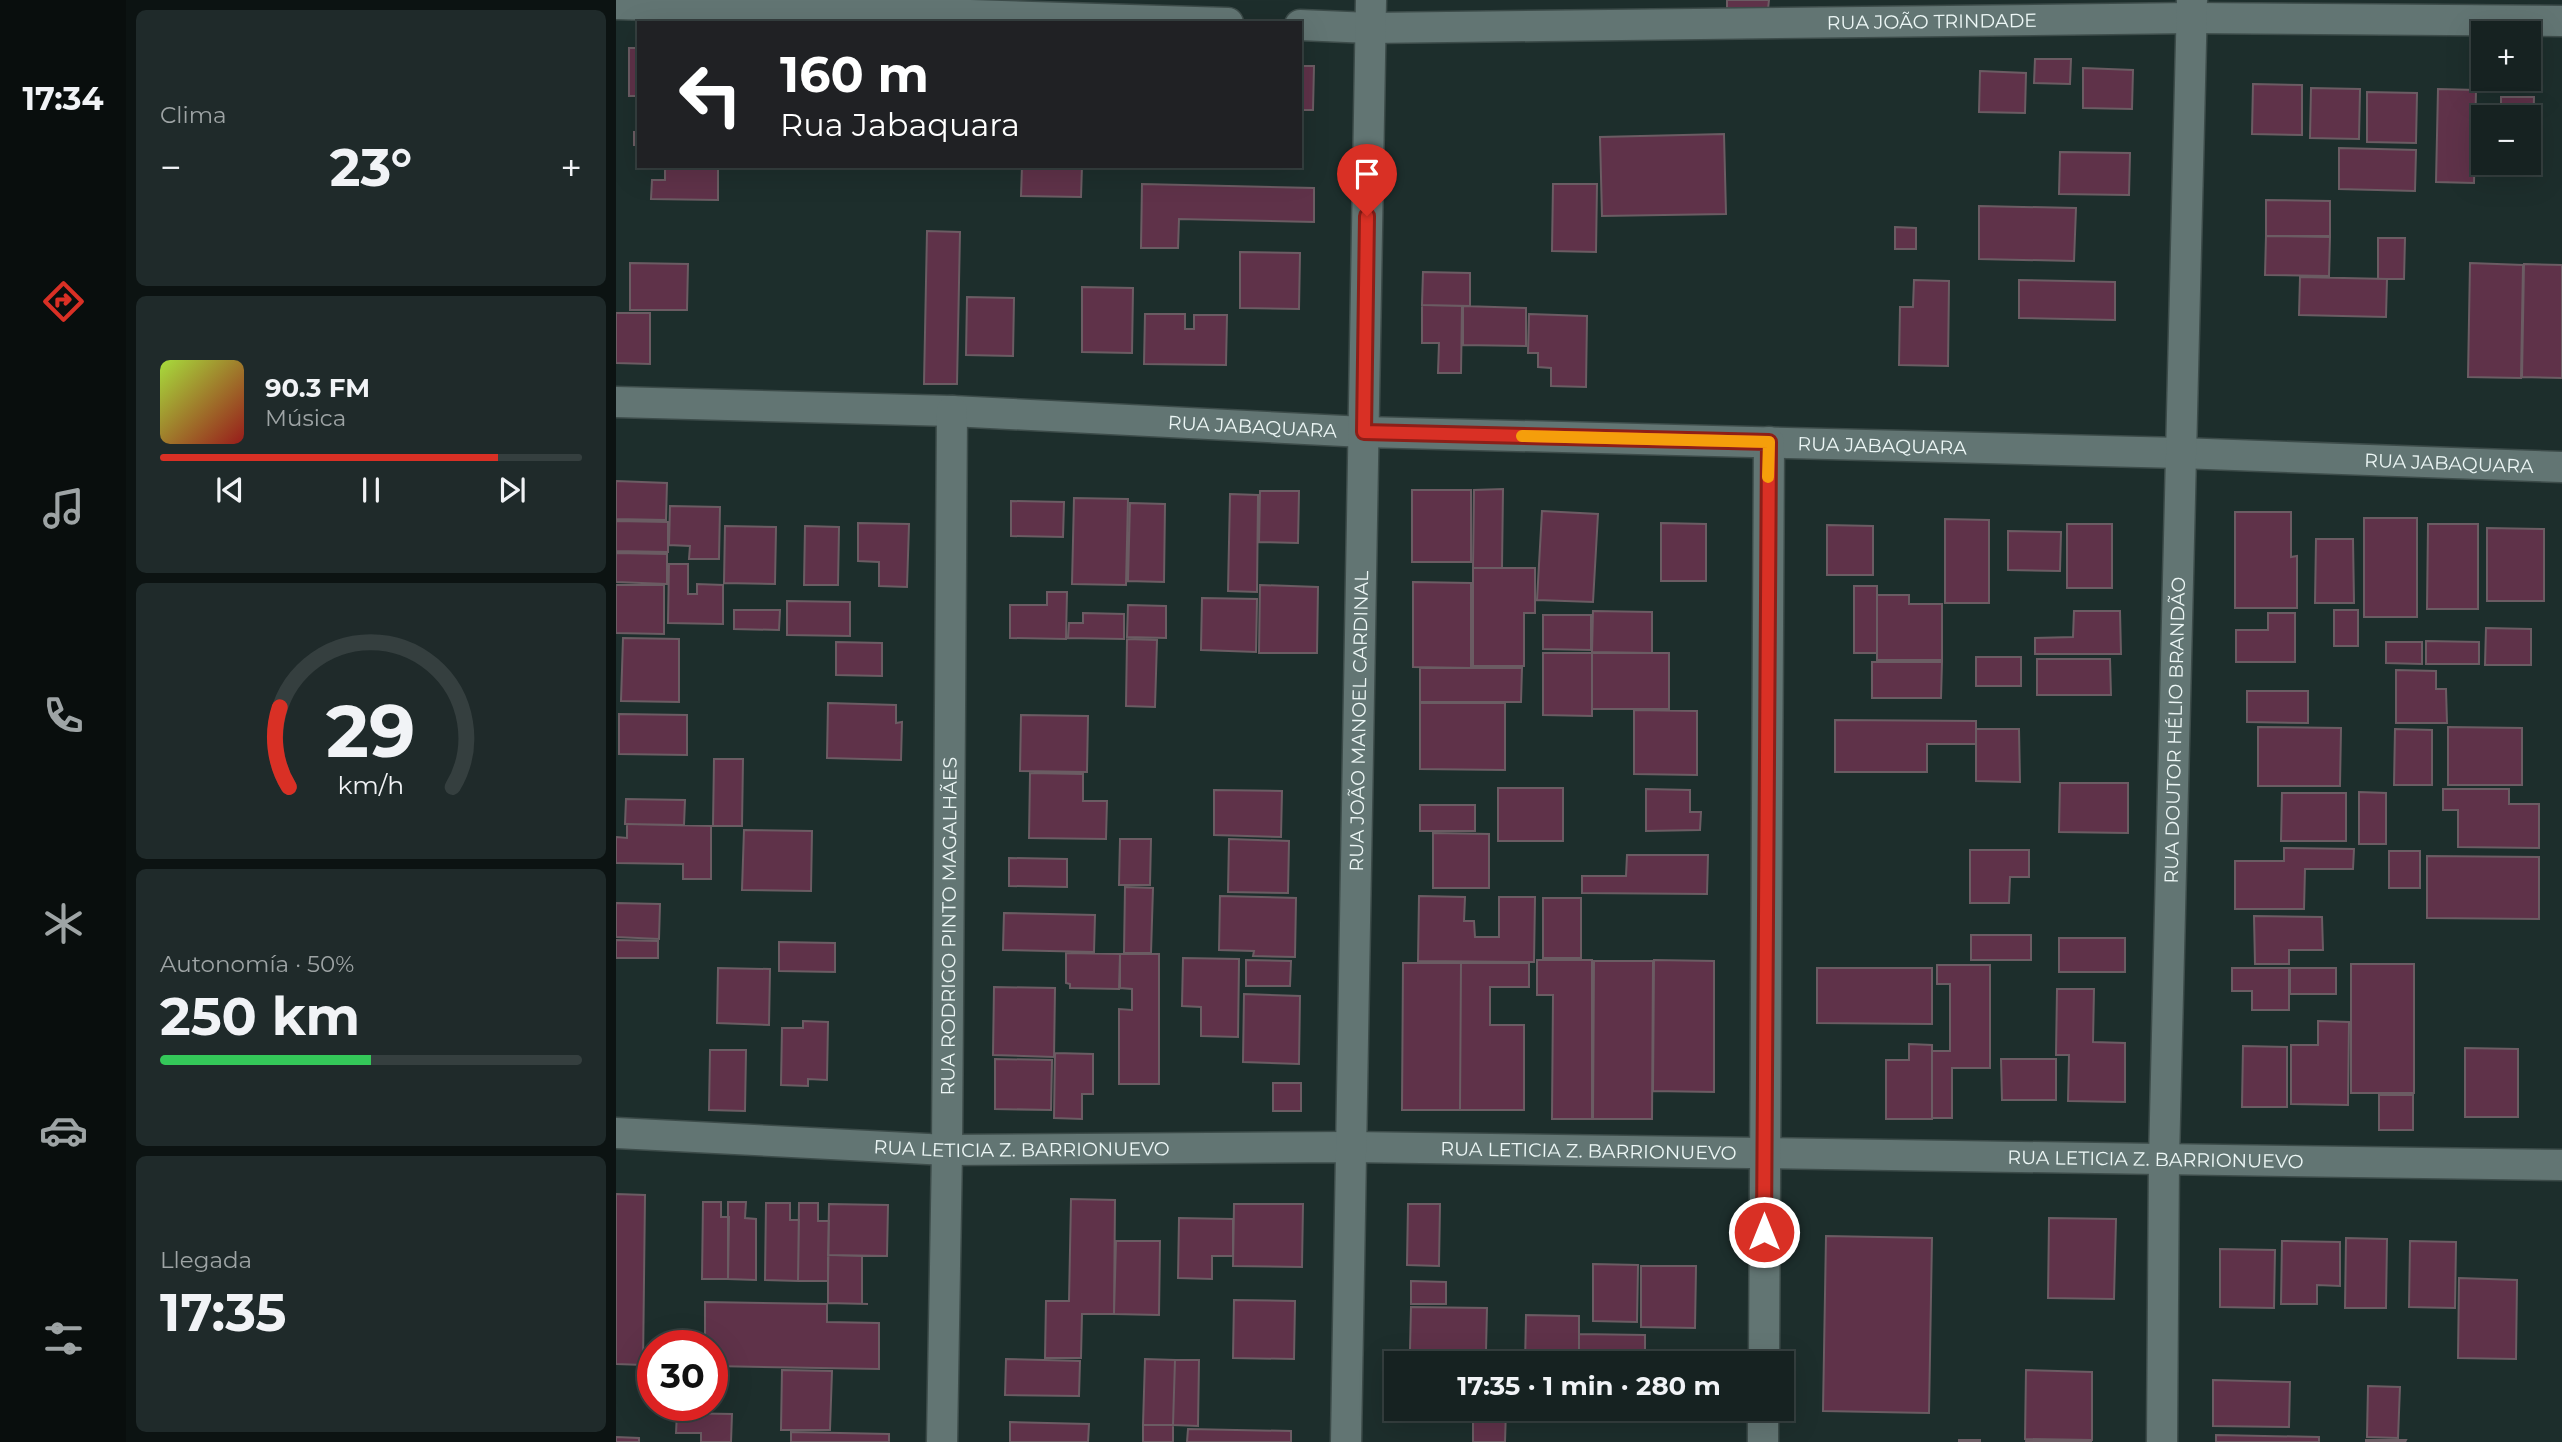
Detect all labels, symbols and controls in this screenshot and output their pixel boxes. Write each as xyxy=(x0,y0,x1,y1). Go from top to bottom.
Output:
street label: RUA JOÃO TRINDADE xyxy=(1827,8,2037,34)
map controls xyxy=(2471,21,2541,175)
button: + xyxy=(2471,21,2541,91)
text: 160 m xyxy=(780,45,929,104)
icon: left xyxy=(665,49,756,140)
text: 17:34 xyxy=(22,79,104,118)
text: Clima xyxy=(160,101,227,129)
text: Rua Jabaquara xyxy=(780,105,1020,144)
button: − xyxy=(2471,105,2541,175)
text: 23° xyxy=(330,136,412,199)
text: − xyxy=(160,144,182,191)
text: + xyxy=(560,144,582,191)
pin xyxy=(1337,144,1397,216)
icon: arrive xyxy=(1348,155,1386,193)
icon: directions xyxy=(39,277,88,326)
text: 90.3 FM xyxy=(265,372,370,404)
text: Música xyxy=(265,404,346,432)
street label: RUA JABAQUARA xyxy=(1167,411,1338,442)
street label: RUA JABAQUARA xyxy=(1797,432,1968,459)
street label: RUA JABAQUARA xyxy=(2364,448,2534,477)
icon: previous xyxy=(211,471,249,509)
icon: pause xyxy=(352,471,390,509)
icon: next xyxy=(493,471,531,509)
icon: music xyxy=(39,484,88,533)
street label: RUA JOÃO MANOEL CARDINAL xyxy=(1344,570,1373,872)
street label: RUA DOUTOR HÉLIO BRANDÃO xyxy=(2159,576,2190,884)
text: 29 xyxy=(326,687,416,775)
icon: phone xyxy=(39,691,88,740)
street label: RUA RODRIGO PINTO MAGALHÃES xyxy=(936,757,961,1095)
text: km/h xyxy=(338,770,404,800)
icon: climate xyxy=(39,899,88,948)
text: Autonomía · 50% xyxy=(160,950,354,978)
text: 250 km xyxy=(160,985,360,1048)
icon: car xyxy=(39,1106,88,1155)
street label: RUA LETICIA Z. BARRIONUEVO xyxy=(873,1135,1170,1162)
street label: RUA LETICIA Z. BARRIONUEVO xyxy=(1440,1137,1737,1164)
street label: RUA LETICIA Z. BARRIONUEVO xyxy=(2007,1145,2304,1173)
position arrow xyxy=(1727,1195,1801,1269)
text: Llegada xyxy=(160,1246,252,1274)
text: 17:35 xyxy=(160,1281,286,1344)
icon: filters xyxy=(39,1314,88,1363)
speed limit sign: 30 xyxy=(637,1330,728,1421)
text: 17:35 · 1 min · 280 m xyxy=(1457,1370,1721,1402)

